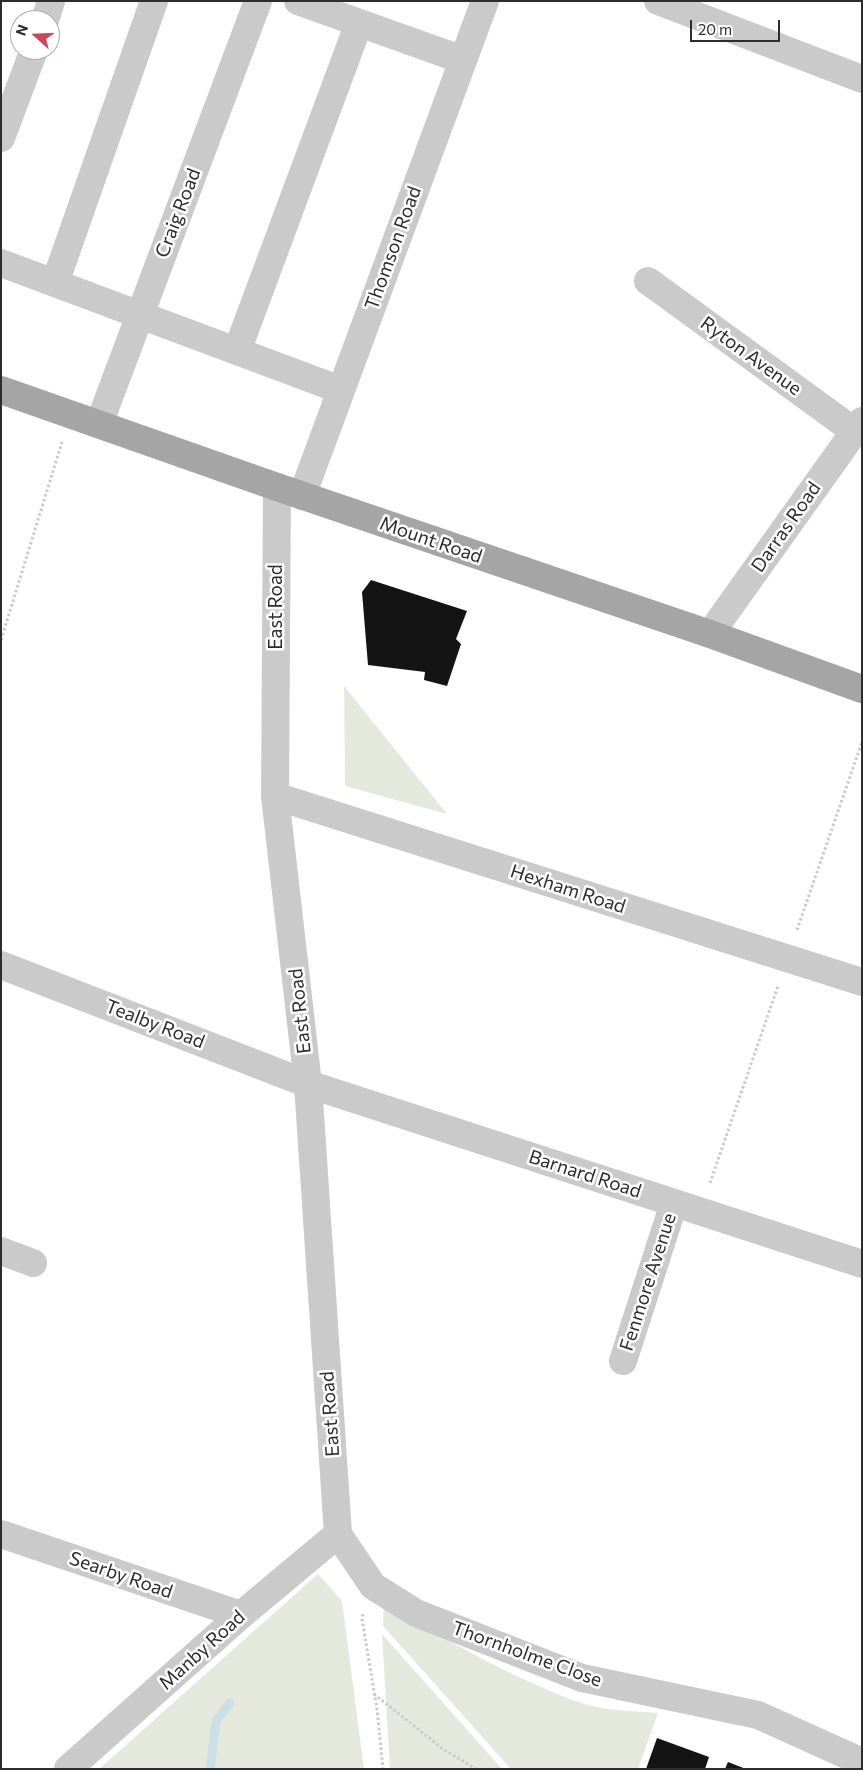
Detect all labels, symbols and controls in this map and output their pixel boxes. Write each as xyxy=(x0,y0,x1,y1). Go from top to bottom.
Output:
north arrow xyxy=(10,10,60,60)
scale bar xyxy=(693,10,783,42)
text: 20 m xyxy=(698,20,732,38)
text: N xyxy=(12,22,31,38)
street label: Craig Road xyxy=(151,165,205,261)
street label: Thomson Road xyxy=(360,183,426,313)
street label: Ryton Avenue xyxy=(696,312,806,400)
street label: Darras Road xyxy=(746,477,826,577)
street label: Mount Road xyxy=(377,512,485,568)
street label: East Road xyxy=(265,564,287,650)
street label: Hexham Road xyxy=(508,860,628,918)
street label: East Road xyxy=(284,967,316,1055)
street label: Tealby Road xyxy=(102,995,208,1053)
street label: Barnard Road xyxy=(526,1145,644,1203)
street label: Fenmore Avenue xyxy=(615,1210,681,1354)
street label: East Road xyxy=(316,1371,344,1457)
street label: Searby Road xyxy=(66,1547,176,1603)
street label: Manby Road xyxy=(154,1606,250,1694)
street label: Thornholme Close xyxy=(449,1616,605,1692)

